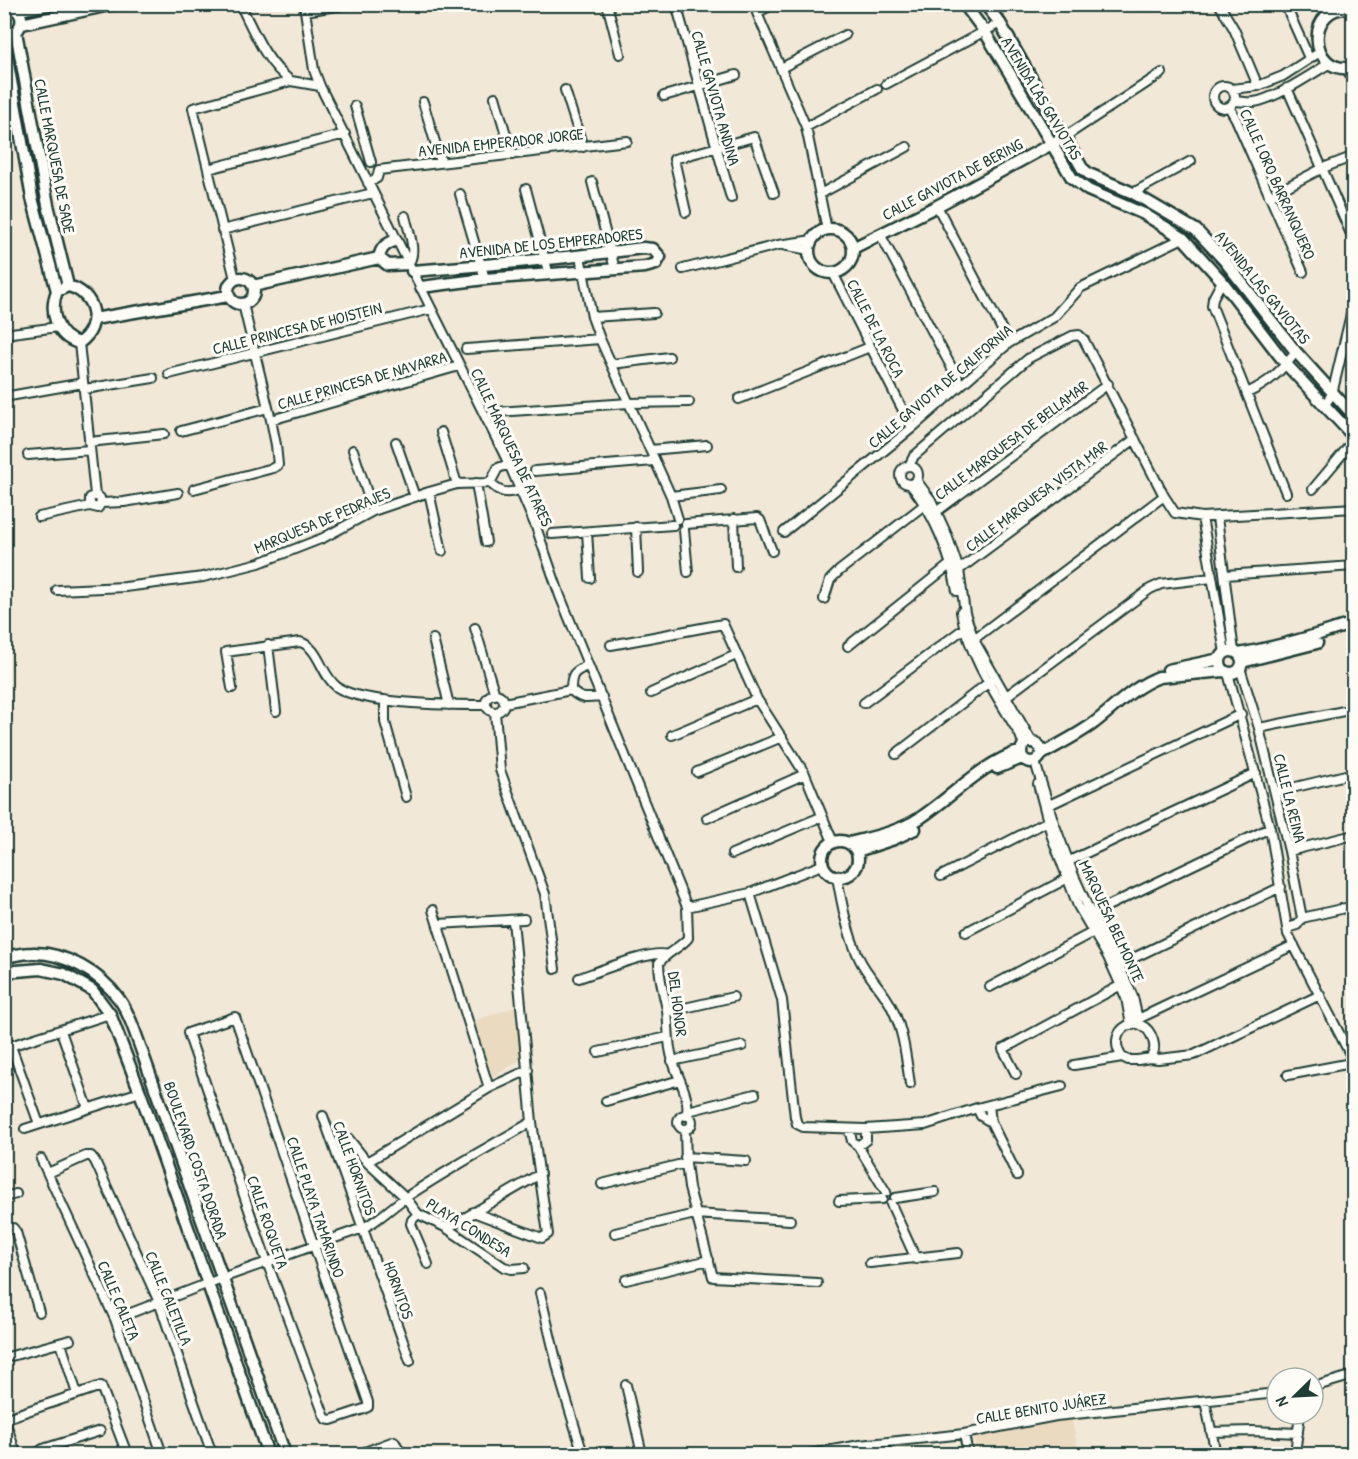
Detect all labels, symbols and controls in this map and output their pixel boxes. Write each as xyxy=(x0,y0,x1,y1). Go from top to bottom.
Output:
street label: CALLE GAVIOTA ANDINA xyxy=(686,28,746,168)
street label: AVENIDA LAS GAVIOTAS xyxy=(997,32,1088,164)
street label: CALLE MARQUESA DE SADE xyxy=(29,77,81,235)
street label: CALLE LORO BARRANQUERO xyxy=(1235,105,1321,263)
street label: AVENIDA EMPERADOR JORGE xyxy=(417,122,585,162)
street label: CALLE GAVIOTA DE BERING xyxy=(878,132,1026,225)
street label: AVENIDA DE LOS EMPERADORES xyxy=(458,222,644,264)
street label: AVENIDA LAS GAVIOTAS xyxy=(1210,226,1316,349)
street label: CALLE DE LA ROCA xyxy=(842,275,910,381)
street label: CALLE PRINCESA DE HOISTEIN xyxy=(210,296,384,360)
street label: CALLE GAVIOTA DE CALIFORNIA xyxy=(863,319,1017,453)
street label: CALLE PRINCESA DE NAVARRA xyxy=(275,345,449,415)
street label: CALLE MARQUESA DE ATARES xyxy=(466,364,559,530)
street label: CALLE MARQUESA DE BELLAMAR xyxy=(930,375,1092,505)
street label: CALLE MARQUESA VISTA MAR xyxy=(960,435,1112,557)
street label: MARQUESA DE PEDRAJES xyxy=(251,481,394,559)
street label: CALLE LA REINA xyxy=(1268,751,1312,845)
street label: MARQUESA BELMONTE xyxy=(1074,856,1150,986)
street label: DEL HONOR xyxy=(663,970,693,1038)
street label: BOULEVARD COSTA DORADA xyxy=(159,1078,233,1242)
street label: CALLE HORNITOS xyxy=(328,1118,382,1219)
street label: CALLE PLAYA TAMARINDO xyxy=(282,1133,351,1281)
street label: CALLE ROQUETA xyxy=(242,1173,294,1272)
street label: PLAYA CONDESA xyxy=(422,1192,516,1262)
street label: CALLE CALETILLA xyxy=(140,1248,198,1349)
street label: CALLE CALETA xyxy=(92,1257,146,1343)
street label: HORNITOS xyxy=(378,1258,420,1322)
north arrow xyxy=(1265,1366,1325,1426)
street label: CALLE BENITO JUÁREZ xyxy=(974,1387,1108,1429)
text: N xyxy=(1269,1393,1293,1410)

